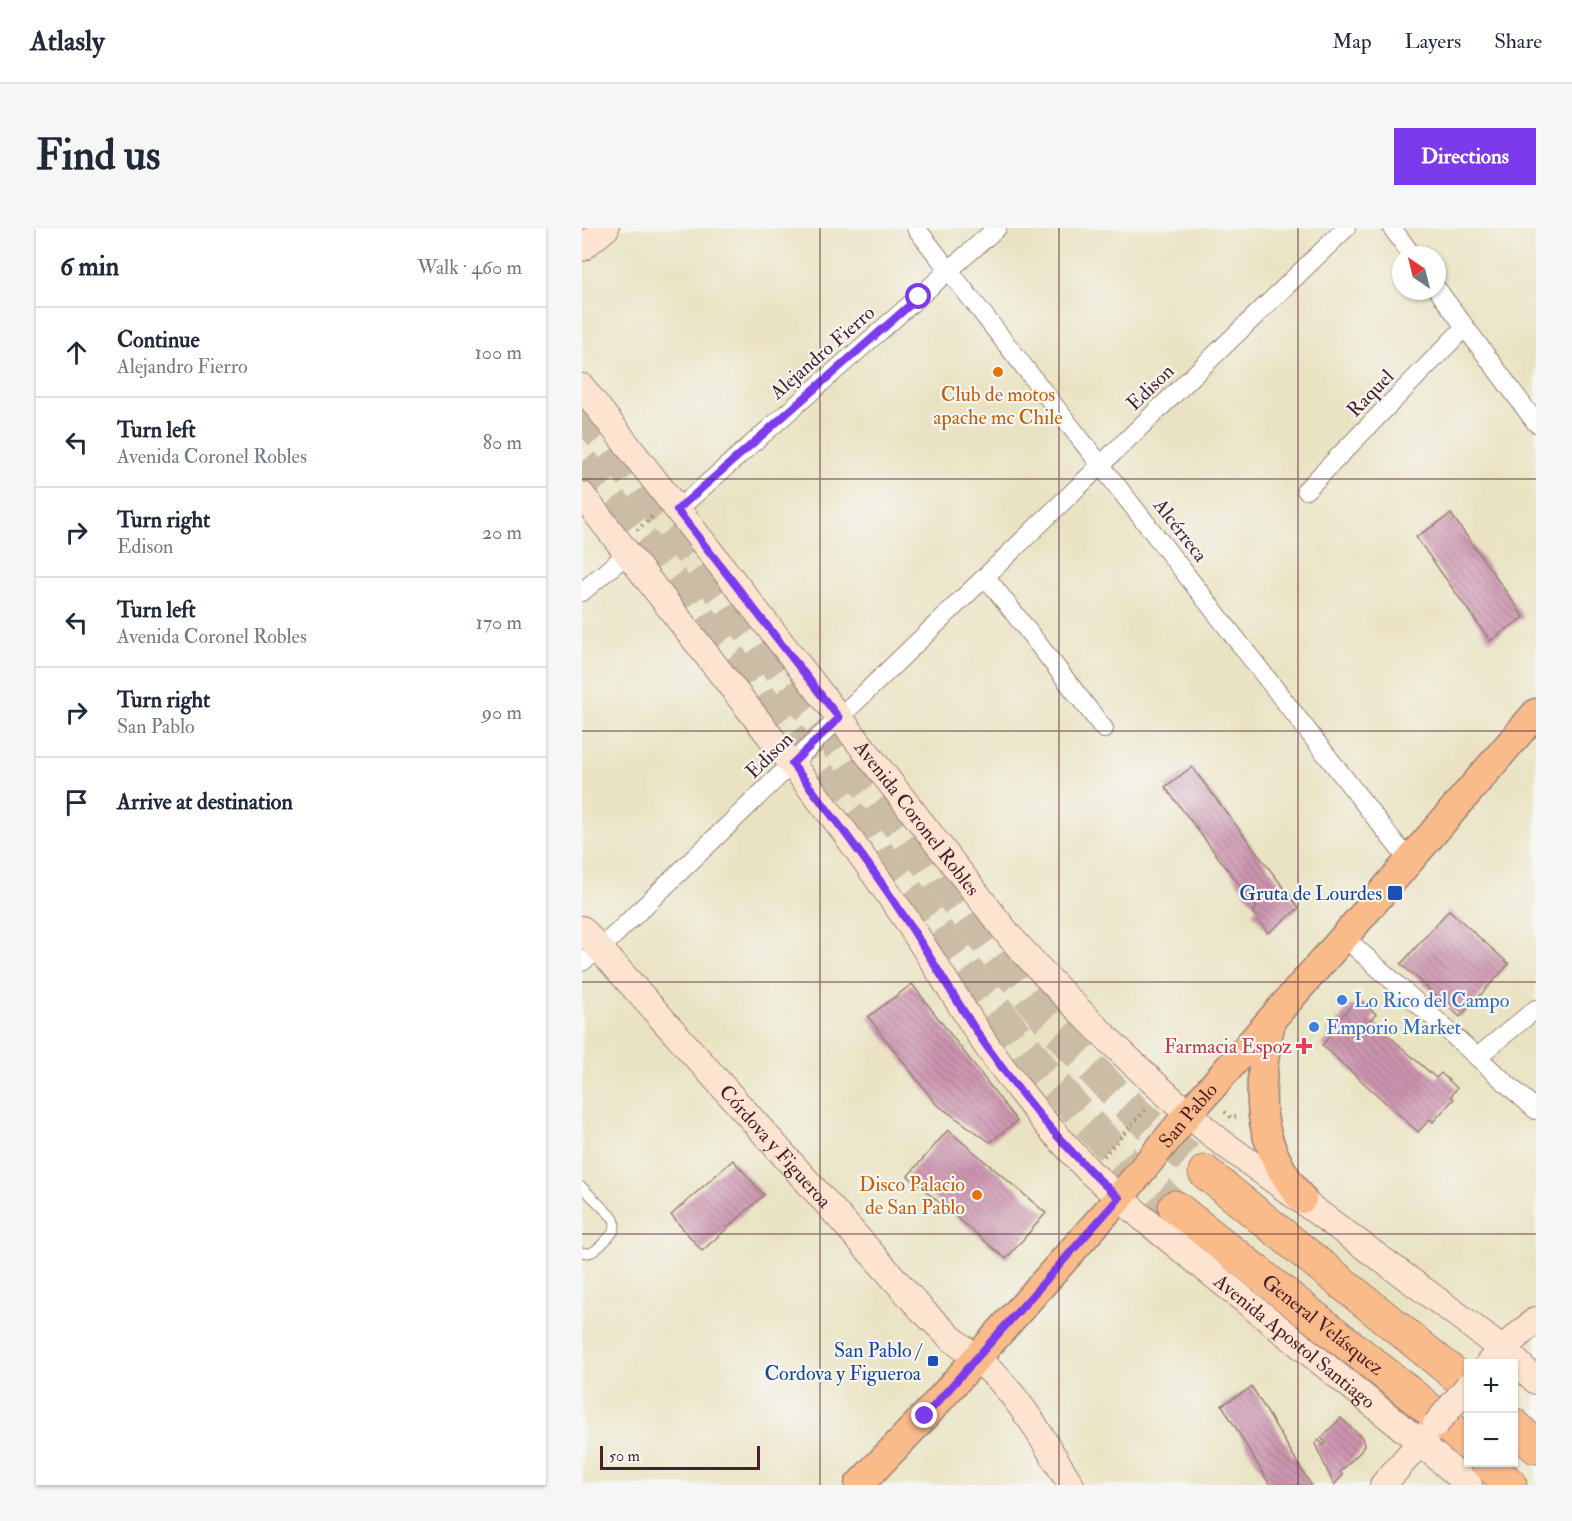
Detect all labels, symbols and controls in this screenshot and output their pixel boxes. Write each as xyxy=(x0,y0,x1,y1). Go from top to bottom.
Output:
text: Atlasly xyxy=(30,24,104,59)
text: Map xyxy=(1332,28,1372,55)
text: Layers xyxy=(1405,28,1461,55)
text: Share xyxy=(1494,28,1542,55)
button: Directions xyxy=(1394,128,1536,185)
text: Find us xyxy=(36,130,160,182)
north arrow xyxy=(1392,246,1446,300)
text: 6 min xyxy=(60,251,119,283)
text: Walk · 460 m xyxy=(417,255,522,280)
route start xyxy=(905,283,931,309)
street label: Alejandro Fierro xyxy=(764,300,880,405)
text: Continue xyxy=(117,326,200,354)
icon: ahead xyxy=(60,336,93,369)
text: 100 m xyxy=(475,340,522,365)
text: Alejandro Fierro xyxy=(117,354,248,379)
street label: Edison xyxy=(1121,359,1179,416)
street label: Raquel xyxy=(1342,364,1399,422)
marker: Club de motos apache mc Chile xyxy=(991,365,1005,379)
place label: Club de motos apache mc Chile xyxy=(933,382,1063,431)
text: Turn left xyxy=(117,416,196,444)
icon: left xyxy=(60,426,93,459)
text: 80 m xyxy=(483,430,522,455)
text: Avenida Coronel Robles xyxy=(117,444,307,469)
street label: Alcérreca xyxy=(1147,493,1214,568)
text: Turn right xyxy=(117,506,210,534)
icon: right xyxy=(60,516,93,549)
text: 20 m xyxy=(482,520,522,545)
text: Edison xyxy=(117,534,173,559)
text: Turn left xyxy=(117,596,196,624)
icon: left xyxy=(60,606,93,639)
text: 170 m xyxy=(476,610,522,635)
text: Avenida Coronel Robles xyxy=(117,624,307,649)
text: Turn right xyxy=(117,686,210,714)
icon: right xyxy=(60,696,93,729)
text: 90 m xyxy=(482,700,522,725)
text: San Pablo xyxy=(117,714,195,739)
street label: Edison xyxy=(740,727,798,784)
street label: Avenida Coronel Robles xyxy=(848,735,985,901)
icon: arrive xyxy=(60,786,93,819)
text: Arrive at destination xyxy=(117,788,293,816)
place label: Gruta de Lourdes xyxy=(1239,881,1382,906)
marker: Gruta de Lourdes xyxy=(1386,884,1404,902)
place label: Lo Rico del Campo xyxy=(1354,988,1509,1014)
marker: Lo Rico del Campo xyxy=(1335,993,1349,1007)
place label: Emporio Market xyxy=(1326,1015,1462,1041)
marker: Emporio Market xyxy=(1307,1020,1321,1034)
place label: Farmacia Espoz xyxy=(1164,1034,1292,1060)
marker: Farmacia Espoz xyxy=(1297,1039,1311,1053)
street label: San Pablo xyxy=(1153,1078,1223,1153)
street label: Córdova y Figueroa xyxy=(714,1080,837,1214)
place label: Disco Palacio de San Pablo xyxy=(859,1172,965,1220)
marker: Disco Palacio de San Pablo xyxy=(970,1188,984,1202)
street label: Avenida Apostol Santiago xyxy=(1208,1268,1380,1414)
street label: General Velásquez xyxy=(1257,1269,1389,1381)
place label: San Pablo / Cordova y Figueroa xyxy=(764,1338,923,1386)
marker: San Pablo / Cordova y Figueroa xyxy=(926,1354,940,1368)
map controls xyxy=(1464,1359,1518,1467)
button: + xyxy=(1464,1359,1518,1413)
route end xyxy=(911,1402,937,1428)
button: − xyxy=(1464,1413,1518,1467)
scale bar xyxy=(600,1443,760,1470)
text: 50 m xyxy=(609,1446,640,1466)

